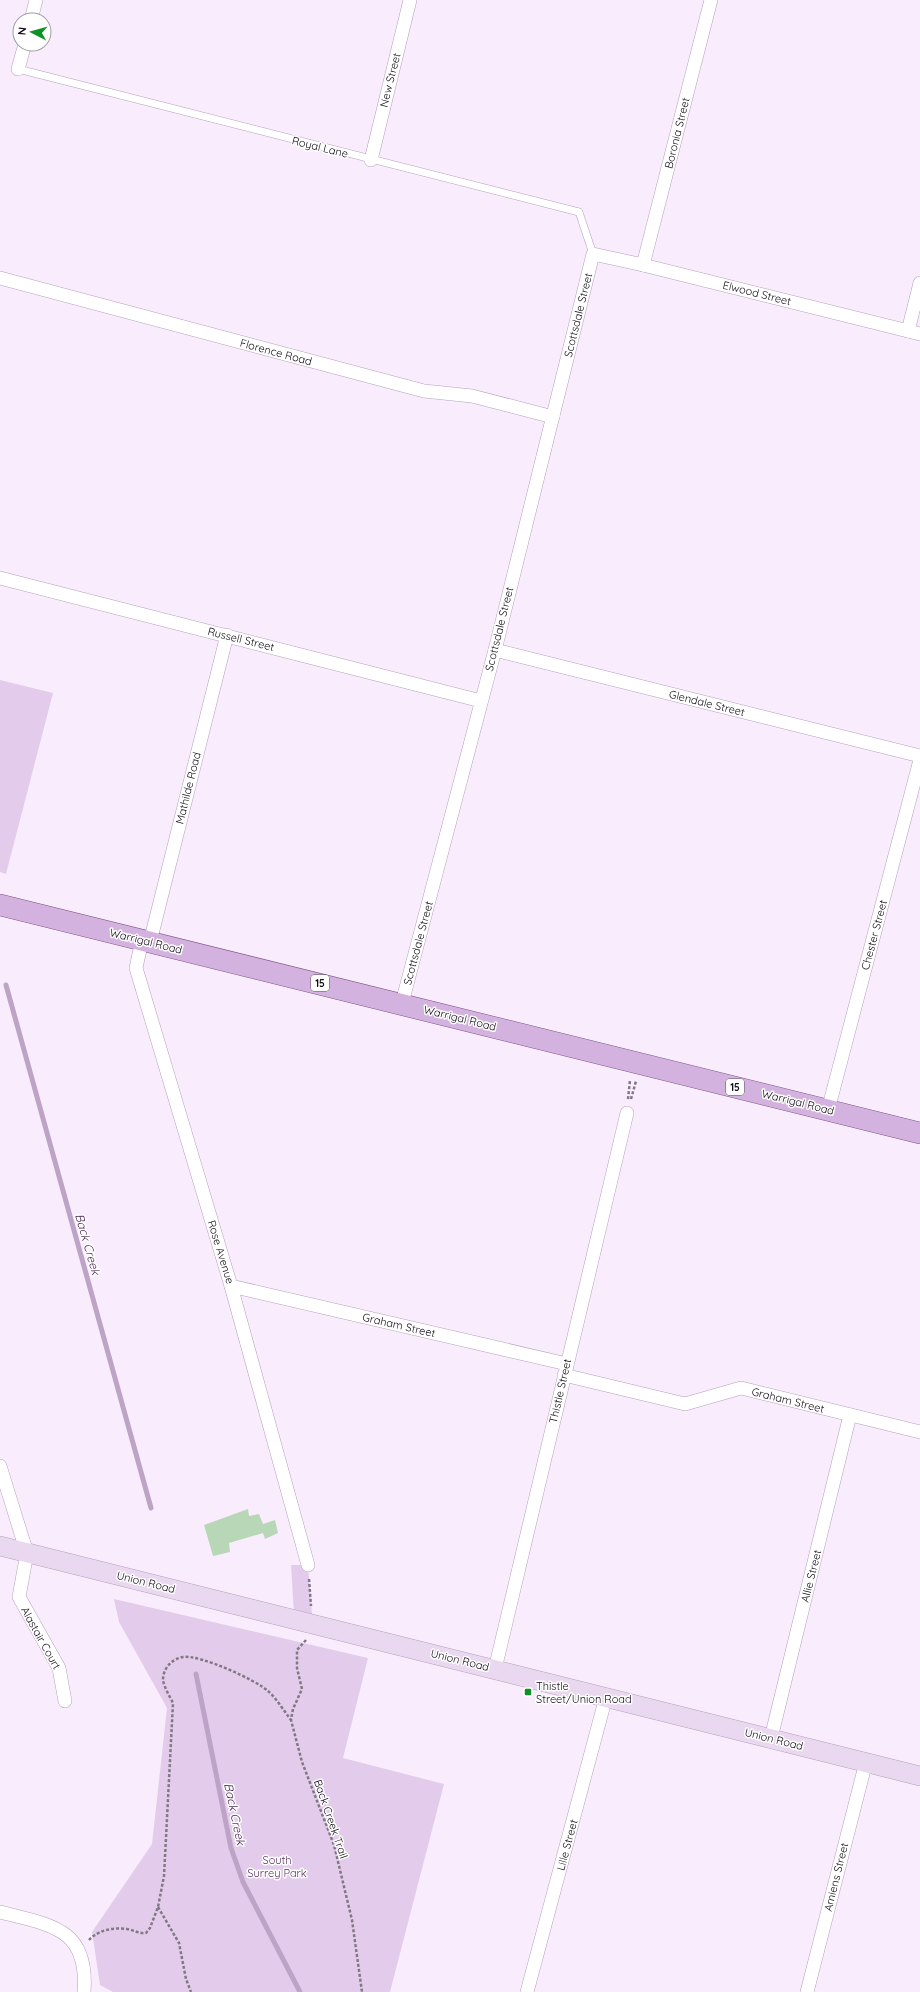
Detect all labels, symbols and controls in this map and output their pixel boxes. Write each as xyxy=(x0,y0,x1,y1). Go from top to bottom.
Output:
north arrow xyxy=(12,12,52,52)
text: N xyxy=(15,26,29,36)
street label: New Street xyxy=(376,51,404,109)
street label: Boronia Street xyxy=(661,96,693,170)
street label: Royal Lane xyxy=(290,133,350,161)
street label: Scottsdale Street xyxy=(561,271,595,359)
street label: Elwood Street xyxy=(721,278,793,308)
street label: Florence Road xyxy=(238,336,314,368)
street label: Scottsdale Street xyxy=(482,585,516,673)
street label: Russell Street xyxy=(206,624,276,654)
street label: Glendale Street xyxy=(668,687,747,719)
street label: Mathilde Road xyxy=(172,751,204,825)
street label: Chester Street xyxy=(858,898,890,972)
street label: Scottsdale Street xyxy=(400,899,436,987)
street label: Warrigal Road xyxy=(108,925,184,957)
road number: 15 xyxy=(311,975,329,991)
street label: Warrigal Road xyxy=(422,1002,498,1034)
road number: 15 xyxy=(726,1079,744,1095)
street label: Warrigal Road xyxy=(760,1086,836,1118)
water label: Back Creek xyxy=(72,1212,104,1278)
street label: Rose Avenue xyxy=(205,1218,237,1286)
street label: Graham Street xyxy=(361,1310,437,1340)
street label: Thistle Street xyxy=(546,1357,574,1425)
street label: Graham Street xyxy=(750,1384,826,1416)
street label: Allie Street xyxy=(798,1548,824,1604)
street label: Union Road xyxy=(115,1568,177,1596)
street label: Alastair Court xyxy=(18,1604,64,1672)
street label: Union Road xyxy=(429,1646,491,1674)
place label: Thistle Street/Union Road xyxy=(536,1679,632,1706)
marker: Thistle Street/Union Road xyxy=(523,1687,533,1697)
street label: Union Road xyxy=(743,1725,805,1753)
street label: Back Creek Trail xyxy=(311,1778,351,1860)
water label: Back Creek xyxy=(221,1782,249,1848)
street label: Lille Street xyxy=(553,1818,581,1872)
street label: Amiens Street xyxy=(821,1841,851,1913)
park label: South Surrey Park xyxy=(247,1853,307,1880)

